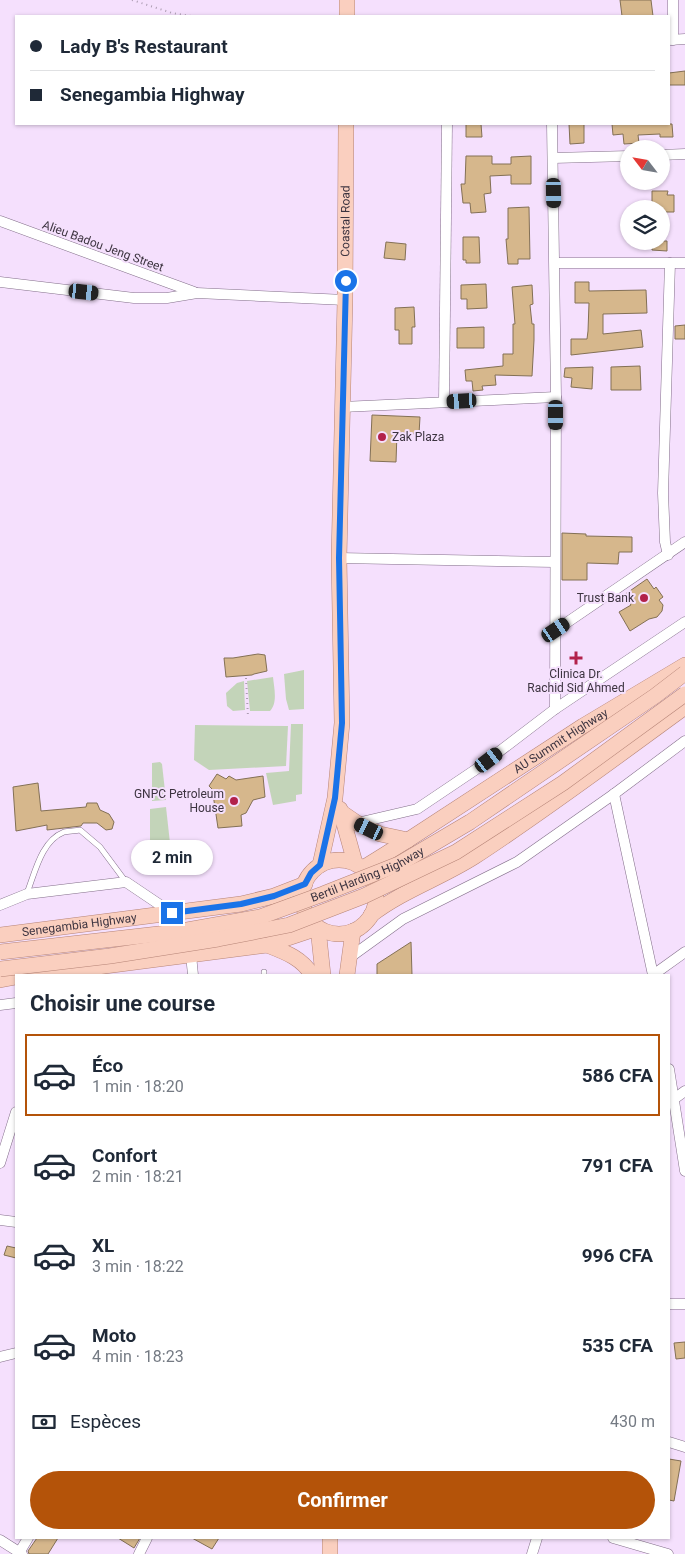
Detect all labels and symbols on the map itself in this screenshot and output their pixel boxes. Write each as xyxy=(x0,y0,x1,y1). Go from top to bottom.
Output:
north arrow xyxy=(620,140,670,190)
car xyxy=(546,178,561,208)
street label: Coastal Road xyxy=(338,185,353,257)
street label: Alieu Badou Jeng Street xyxy=(41,218,166,274)
route start xyxy=(335,270,357,292)
car xyxy=(68,283,99,301)
car xyxy=(446,393,477,409)
car xyxy=(548,400,563,430)
place label: Zak Plaza xyxy=(392,430,444,444)
marker: Zak Plaza xyxy=(376,431,388,443)
place label: Trust Bank xyxy=(577,591,635,605)
marker: Trust Bank xyxy=(638,592,650,604)
car xyxy=(539,615,572,645)
marker: Clinica Dr. Rachid Sid Ahmed xyxy=(569,651,583,665)
place label: Clinica Dr. Rachid Sid Ahmed xyxy=(527,667,625,695)
street label: AU Summit Highway xyxy=(511,706,611,776)
car xyxy=(472,745,505,775)
place label: GNPC Petroleum House xyxy=(134,787,224,815)
marker: GNPC Petroleum House xyxy=(228,795,240,807)
car xyxy=(352,816,385,842)
callout: 2 min xyxy=(131,840,213,876)
street label: Bertil Harding Highway xyxy=(309,844,427,905)
route end xyxy=(161,902,183,924)
street label: Senegambia Highway xyxy=(21,910,138,939)

